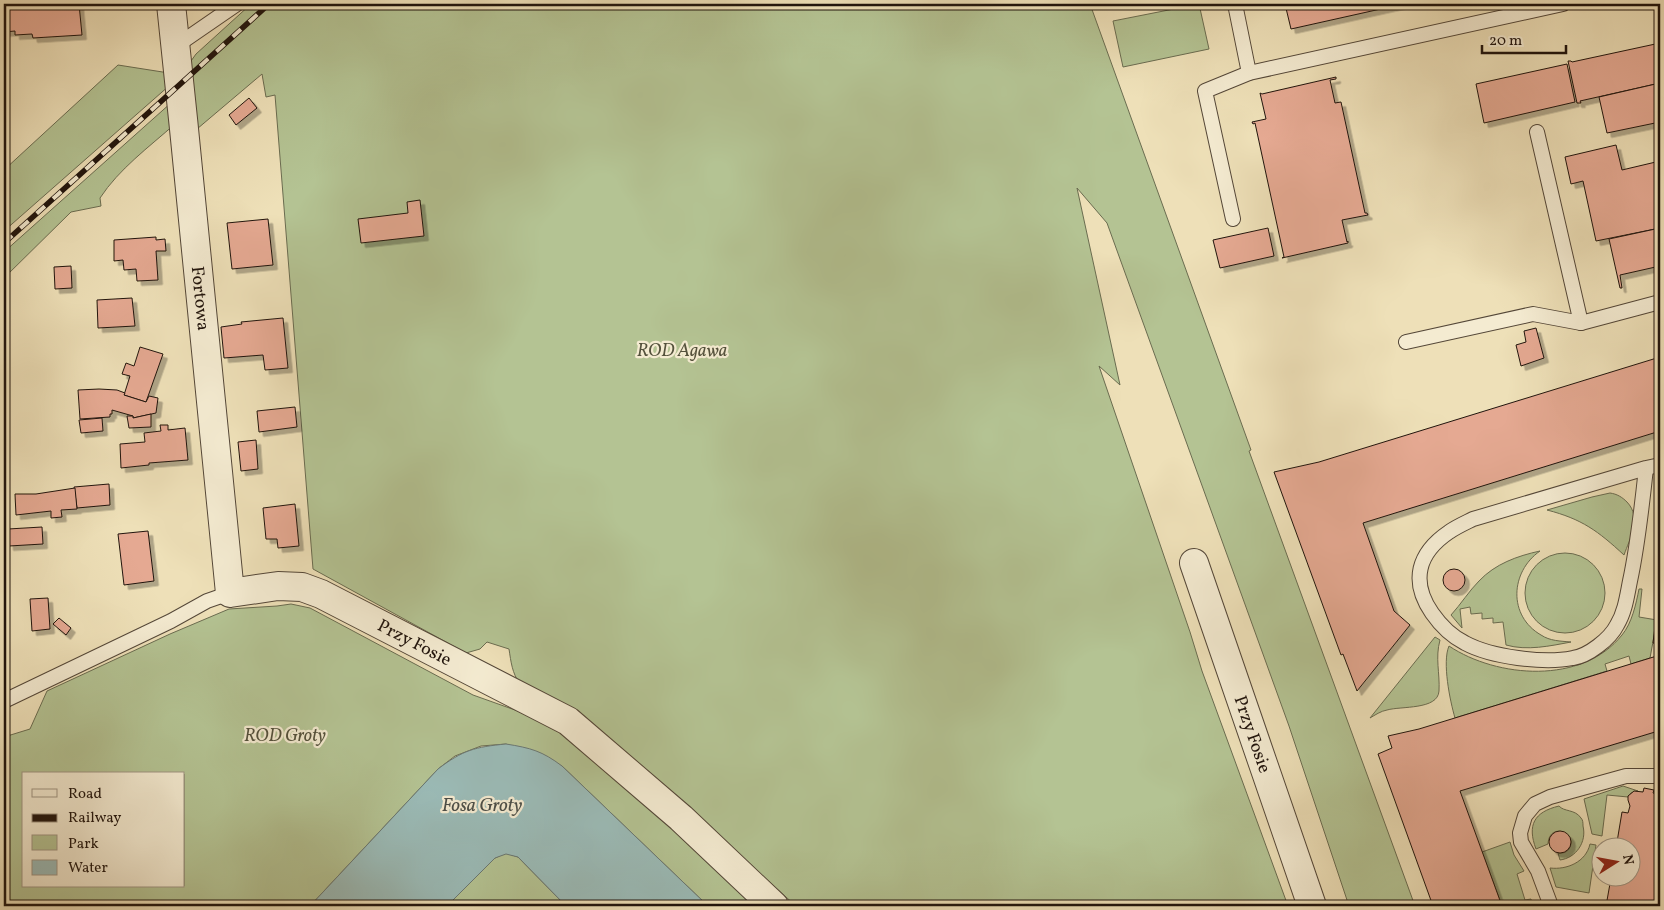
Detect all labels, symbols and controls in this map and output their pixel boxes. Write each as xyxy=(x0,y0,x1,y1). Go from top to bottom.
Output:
scale bar xyxy=(1482,22,1565,54)
text: 20 m xyxy=(1489,31,1522,52)
street label: Fortowa xyxy=(184,265,215,332)
park label: ROD Agawa xyxy=(637,339,727,364)
street label: Przy Fosie xyxy=(373,614,455,673)
street label: Przy Fosie xyxy=(1227,693,1276,777)
park label: ROD Groty xyxy=(244,724,326,749)
legend xyxy=(22,772,185,888)
text: Road xyxy=(68,784,102,805)
water label: Fosa Groty xyxy=(442,793,523,819)
text: Railway xyxy=(68,808,121,829)
text: Park xyxy=(68,834,99,855)
north arrow xyxy=(1592,838,1642,888)
text: N xyxy=(1617,853,1638,867)
text: Water xyxy=(68,858,108,879)

